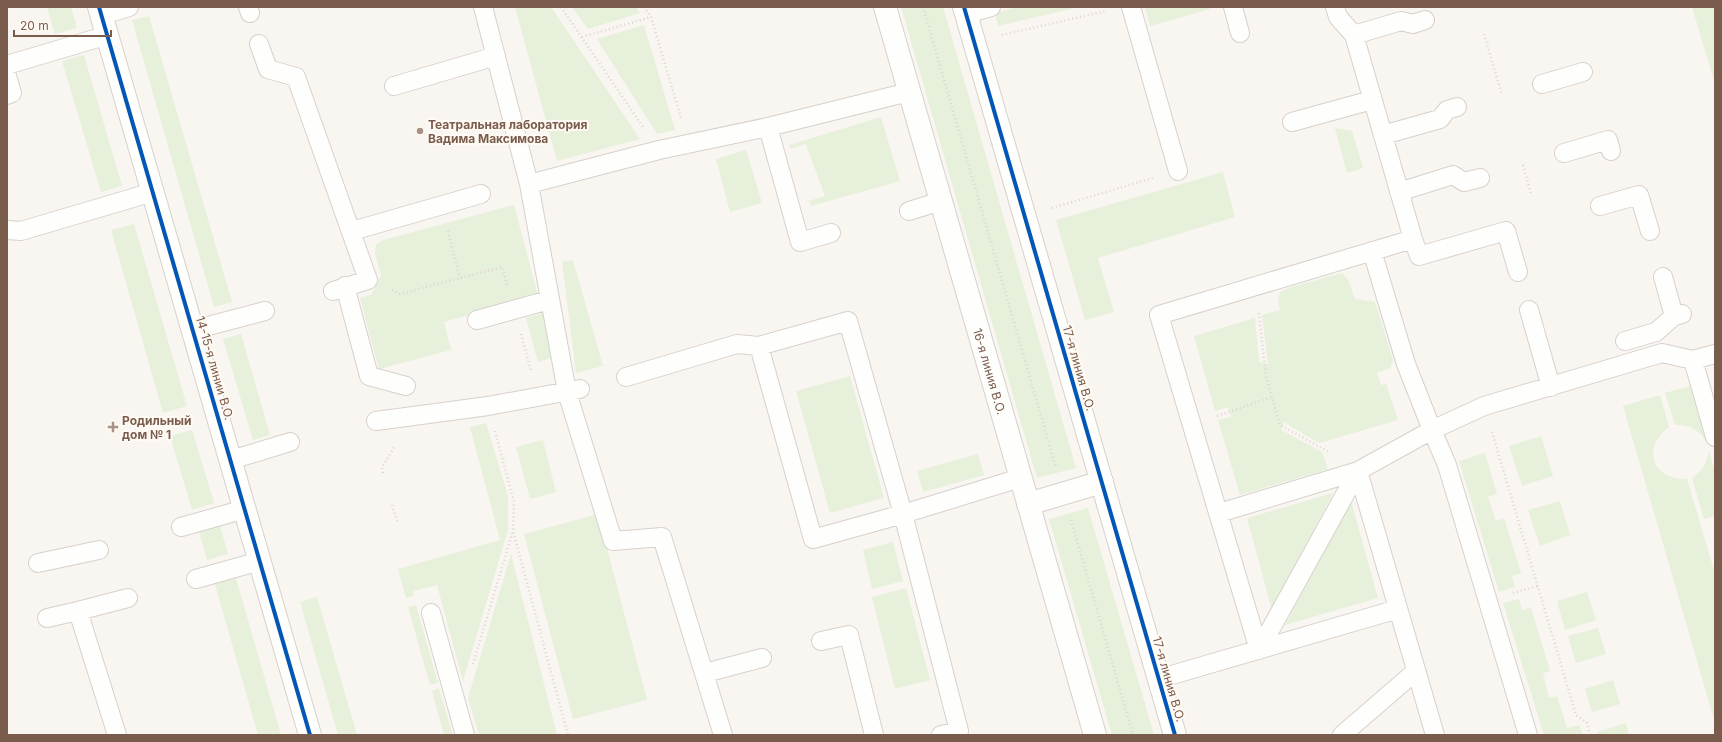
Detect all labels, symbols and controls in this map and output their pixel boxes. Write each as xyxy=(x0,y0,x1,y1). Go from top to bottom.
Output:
scale bar xyxy=(14,12,111,38)
text: 20 m xyxy=(20,18,49,33)
place label: Театральная лаборатория Вадима Максимова xyxy=(428,117,587,146)
marker: Театральная лаборатория Вадима Максимова xyxy=(415,126,425,136)
street label: 14-15-я линии В.О. xyxy=(193,314,237,422)
street label: 17-я линия В.О. xyxy=(1060,323,1098,413)
street label: 16-я линия В.О. xyxy=(970,326,1010,416)
place label: Родильный дом № 1 xyxy=(122,413,191,442)
marker: Родильный дом № 1 xyxy=(107,421,119,433)
street label: 17-я линия В.О. xyxy=(1150,634,1188,724)

